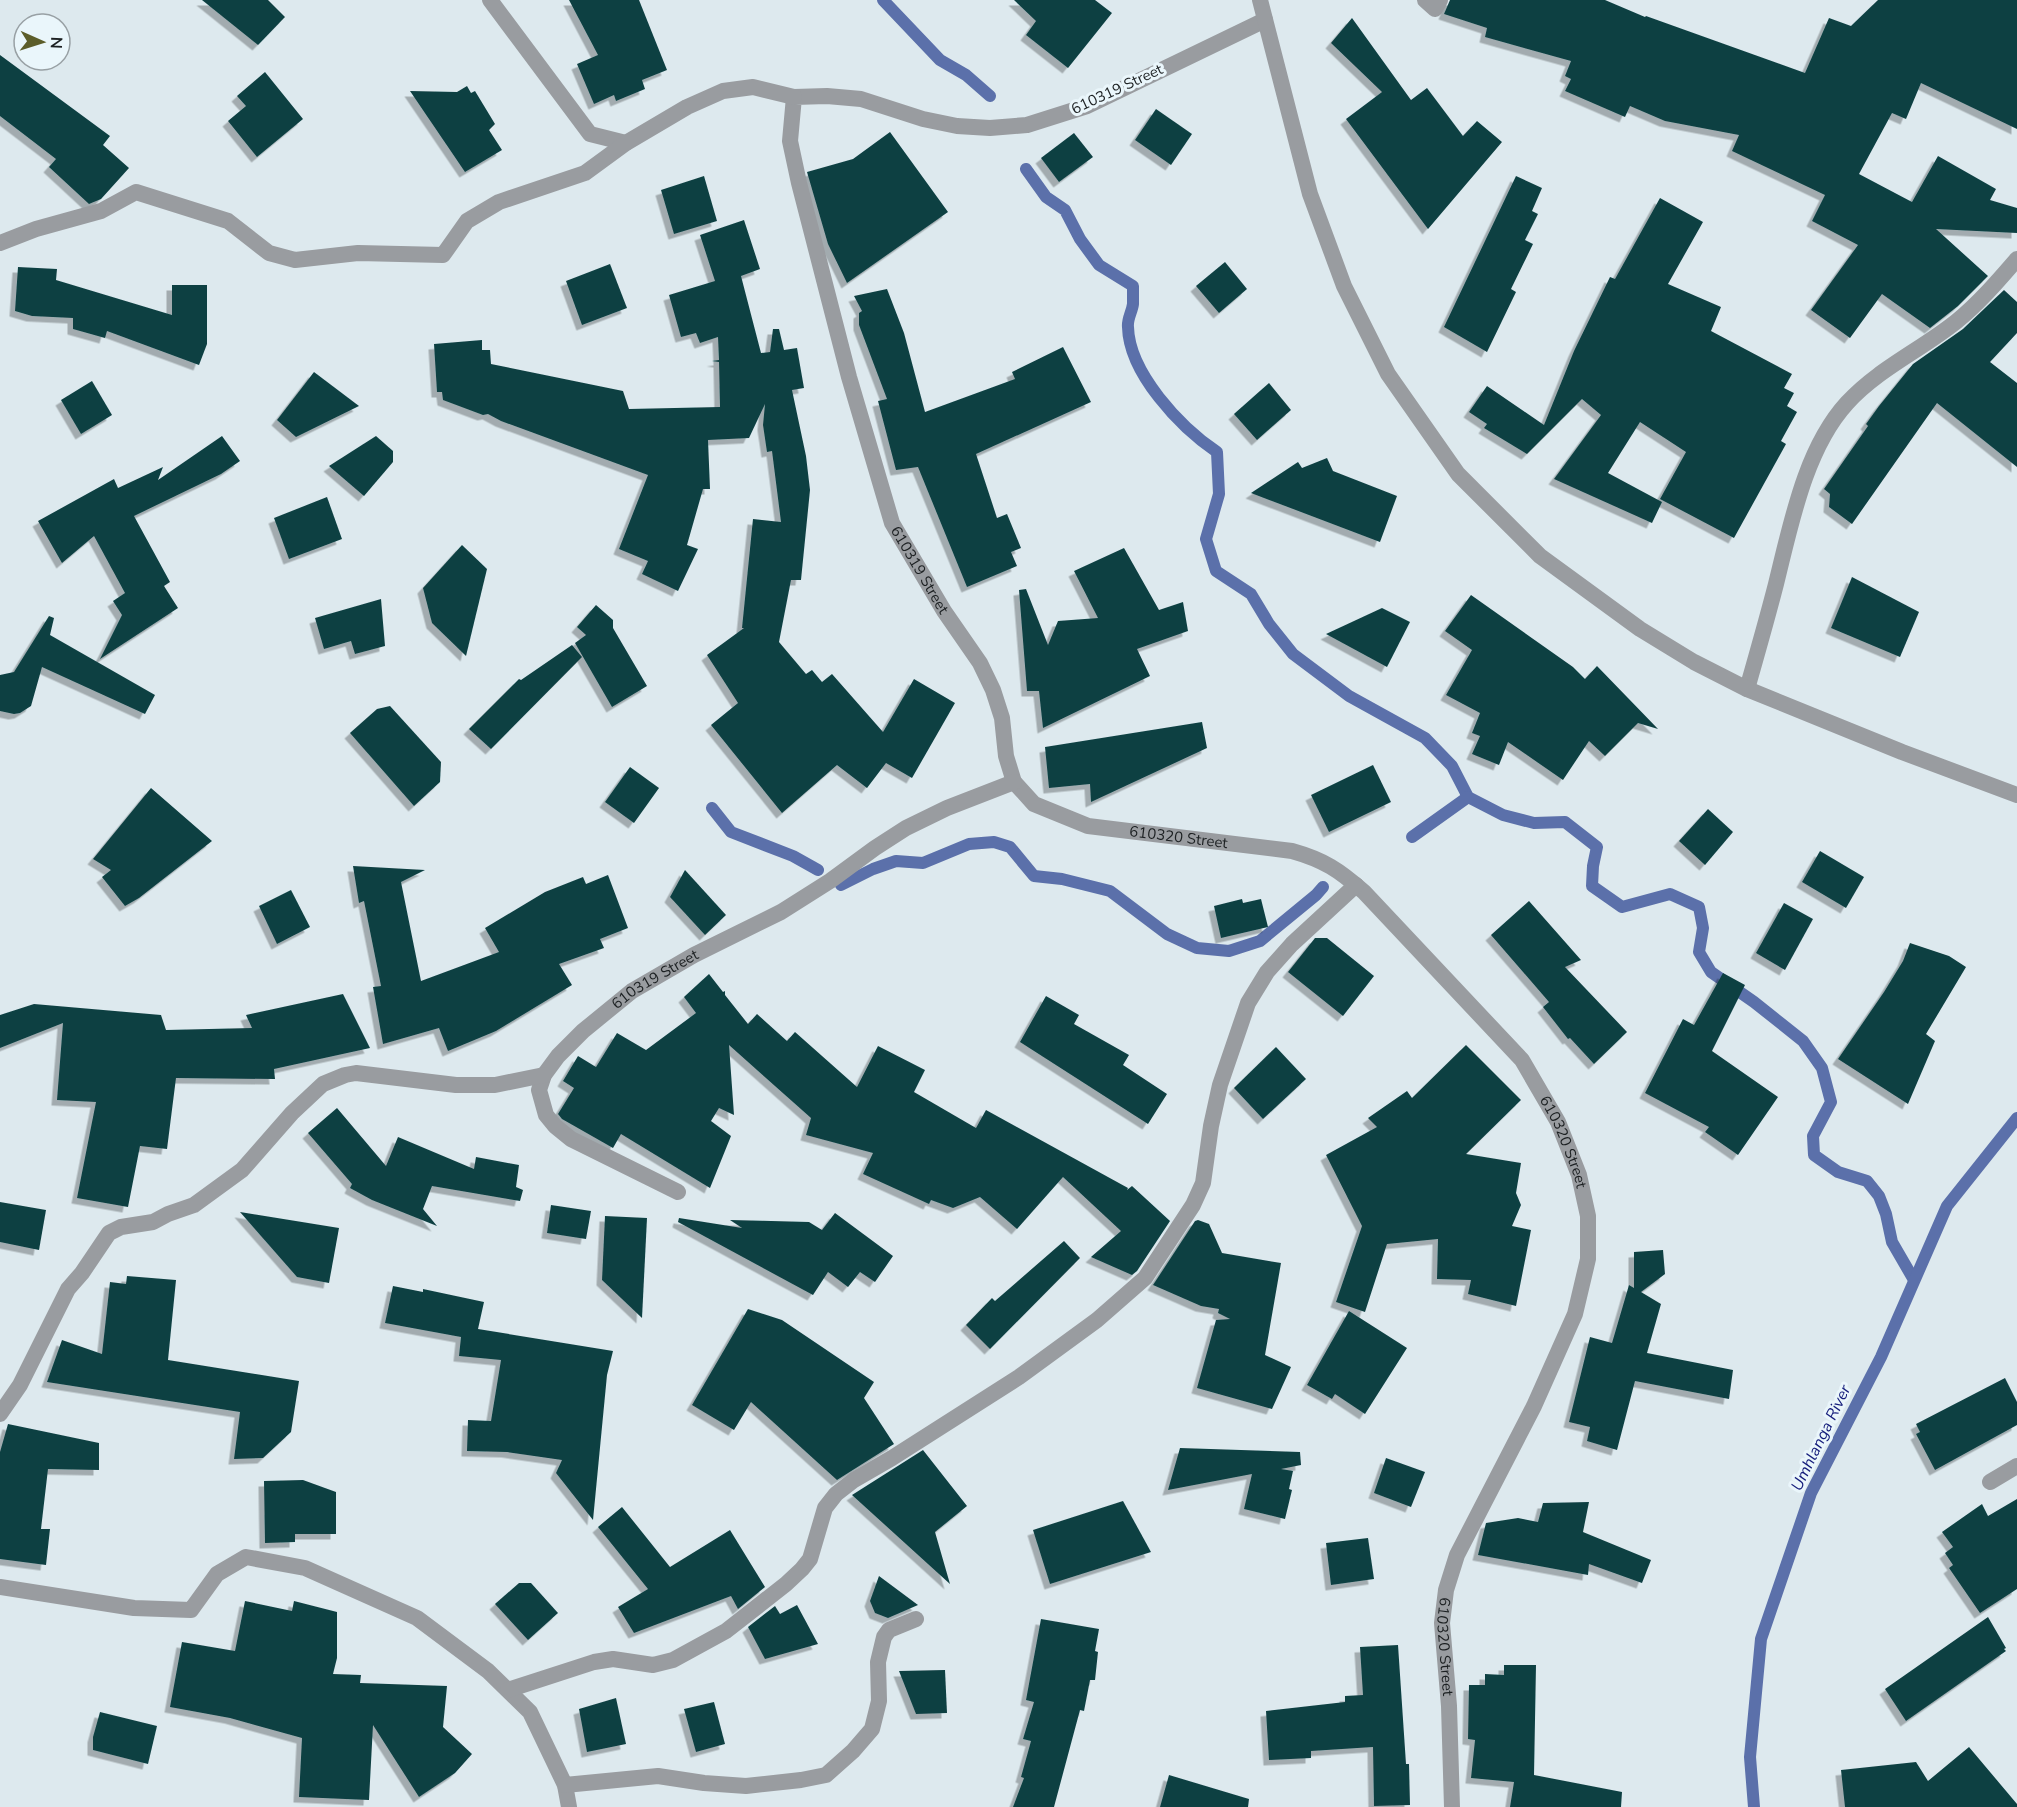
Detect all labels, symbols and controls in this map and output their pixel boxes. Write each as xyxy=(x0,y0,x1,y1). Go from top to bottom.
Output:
north arrow xyxy=(12,12,72,72)
text: N xyxy=(45,36,67,49)
street label: 610319 Street xyxy=(1068,59,1167,119)
street label: 610319 Street xyxy=(886,522,954,618)
street label: 610320 Street xyxy=(1128,821,1230,853)
street label: 610319 Street xyxy=(607,944,702,1014)
street label: 610320 Street xyxy=(1535,1092,1592,1191)
water label: Umhlanga River xyxy=(1786,1380,1857,1495)
street label: 610320 Street xyxy=(1432,1596,1458,1698)

